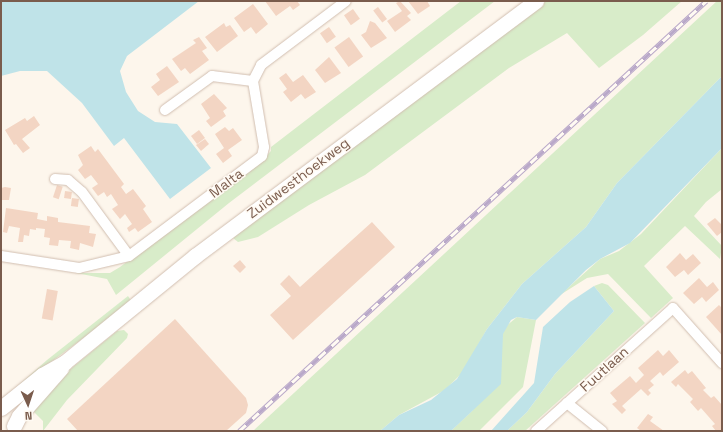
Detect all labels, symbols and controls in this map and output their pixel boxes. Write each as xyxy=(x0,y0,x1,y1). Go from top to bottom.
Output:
street label: Zuidwesthoekweg xyxy=(244,134,352,222)
street label: Malta xyxy=(206,165,246,201)
street label: Fuutlaan xyxy=(576,343,632,395)
north arrow xyxy=(8,384,48,424)
text: N xyxy=(25,409,33,423)

